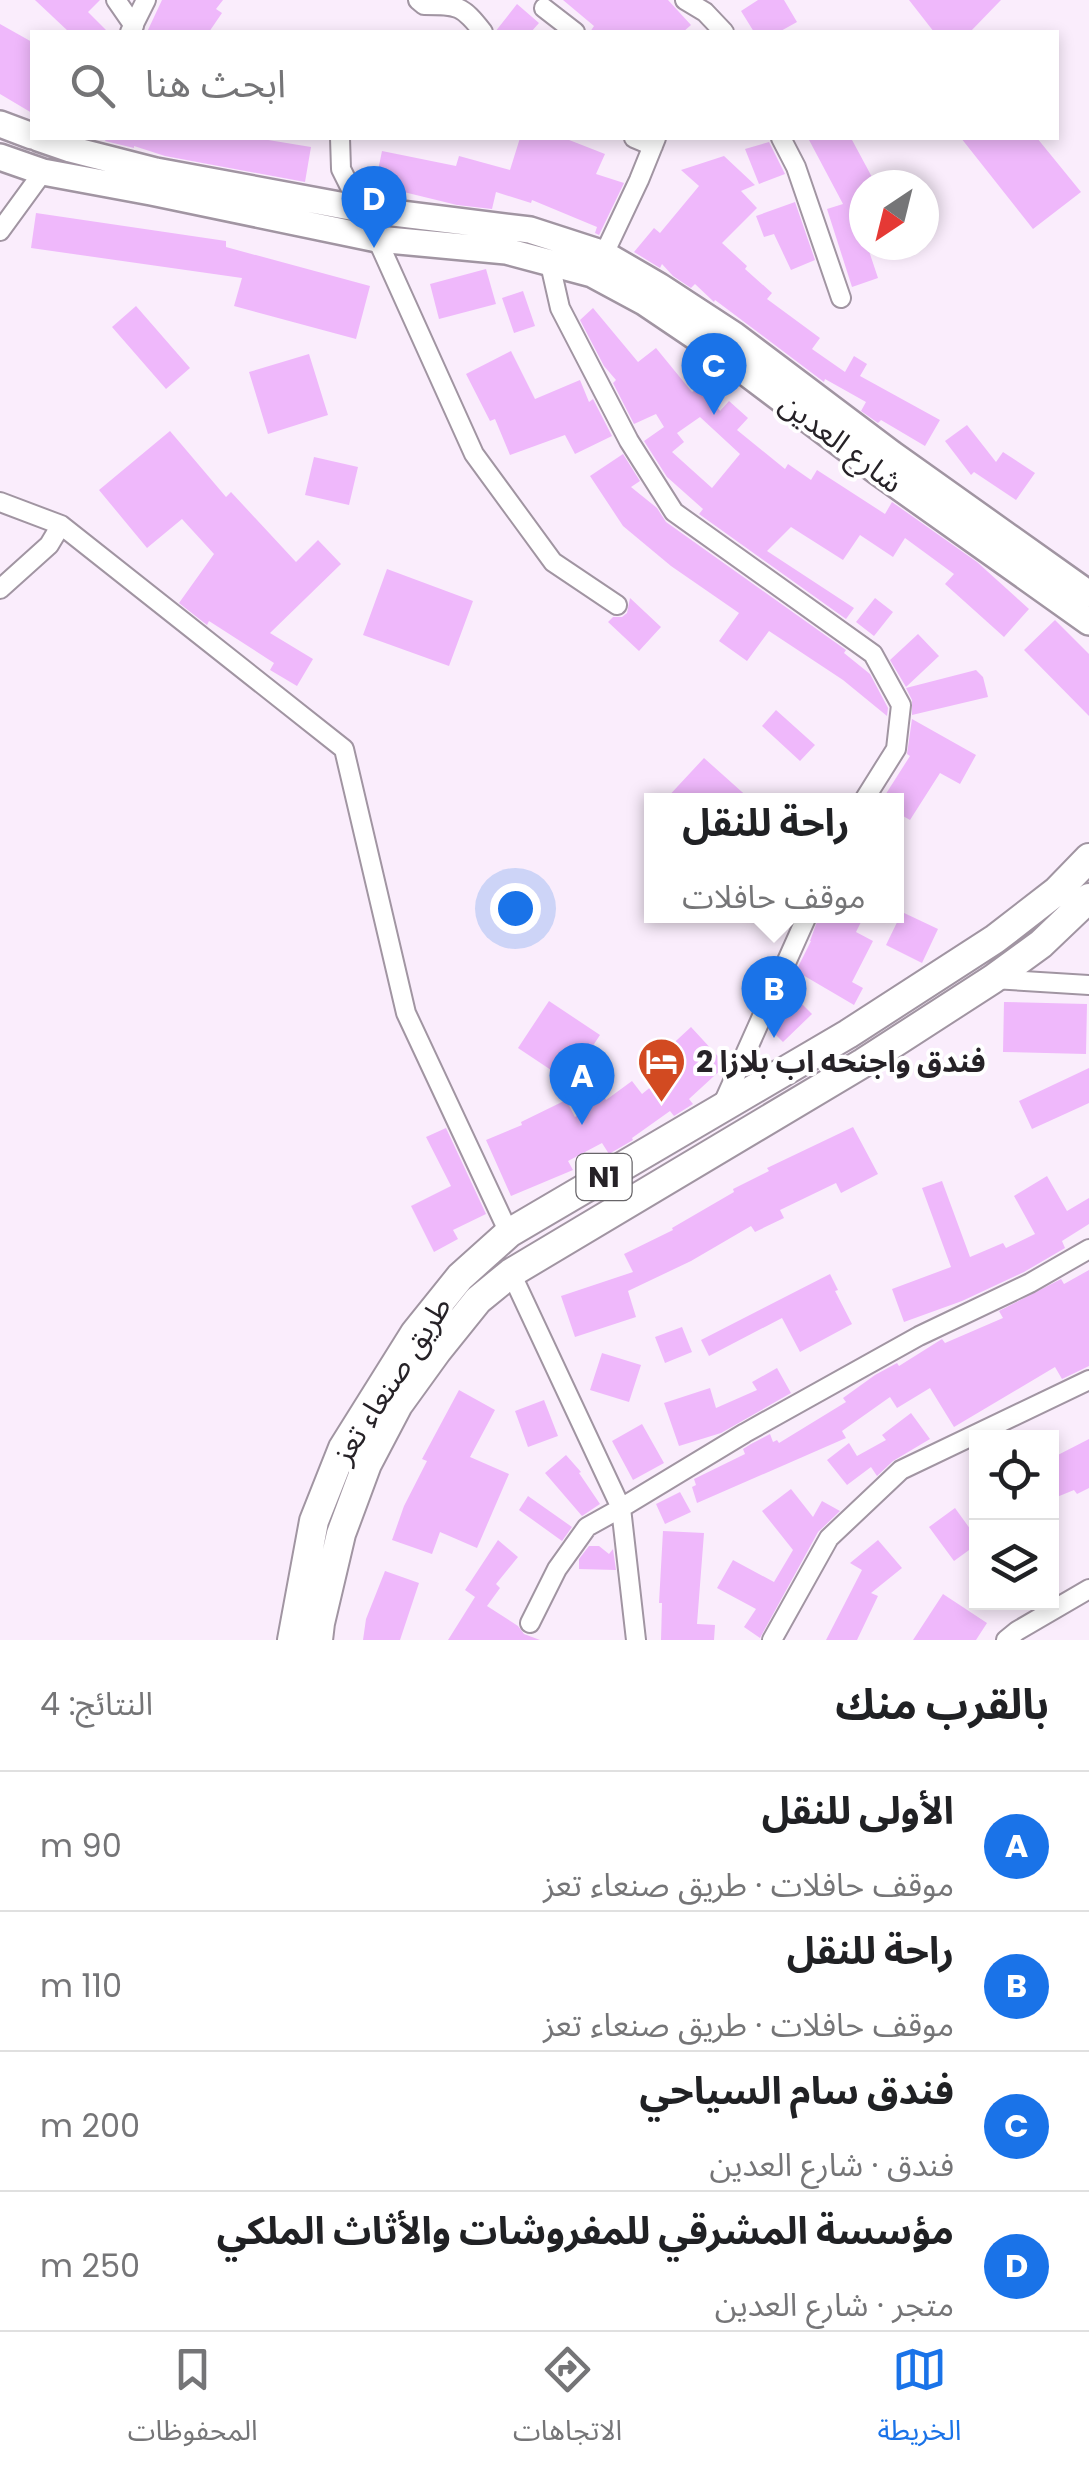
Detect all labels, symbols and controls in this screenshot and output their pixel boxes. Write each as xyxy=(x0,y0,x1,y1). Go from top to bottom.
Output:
search box xyxy=(30,30,1059,140)
text: ابحث هنا xyxy=(145,57,286,110)
icon: search xyxy=(65,58,120,113)
pin: D xyxy=(342,166,406,248)
north arrow xyxy=(849,170,939,260)
pin: C xyxy=(682,332,746,415)
street label: شارع العدين xyxy=(770,382,912,504)
popup xyxy=(644,793,904,923)
text: راحة للنقل xyxy=(682,796,850,849)
text: موقف حافلات xyxy=(682,874,866,919)
your location xyxy=(490,883,541,934)
pin: B xyxy=(742,956,806,1038)
hotel icon: فندق واجنحه اب بلازا 2 xyxy=(635,1036,687,1104)
place label: فندق واجنحه اب بلازا 2 xyxy=(696,1040,986,1083)
pin: A xyxy=(550,1042,614,1125)
road number: N1 xyxy=(576,1154,632,1200)
street label: طريق صنعاء تعز xyxy=(321,1288,462,1472)
map controls xyxy=(969,1430,1059,1610)
button: locate xyxy=(969,1430,1059,1520)
button: layers xyxy=(969,1520,1059,1610)
text: بالقرب منك xyxy=(835,1675,1049,1734)
text: النتائج: 4 xyxy=(40,1681,153,1726)
text: الأولى للنقل xyxy=(762,1784,954,1837)
text: 90 m xyxy=(40,1823,122,1868)
text: A xyxy=(1005,1823,1028,1868)
text: موقف حافلات · طريق صنعاء تعز xyxy=(543,1862,954,1907)
text: راحة للنقل xyxy=(787,1924,954,1977)
text: 110 m xyxy=(40,1963,122,2008)
text: B xyxy=(1006,1963,1027,2008)
text: موقف حافلات · طريق صنعاء تعز xyxy=(543,2002,954,2047)
text: فندق سام السياحي xyxy=(639,2064,954,2117)
text: 200 m xyxy=(40,2103,140,2148)
text: C xyxy=(1004,2103,1029,2148)
text: فندق · شارع العدين xyxy=(710,2142,954,2187)
text: مؤسسة المشرقي للمفروشات والأثاث الملكي xyxy=(217,2204,954,2257)
text: 250 m xyxy=(40,2243,140,2288)
text: D xyxy=(1005,2243,1028,2288)
text: متجر · شارع العدين xyxy=(715,2282,954,2327)
tab: المحفوظات xyxy=(128,2342,258,2461)
tab: الاتجاهات xyxy=(513,2342,622,2461)
tab: الخريطة xyxy=(877,2342,961,2461)

